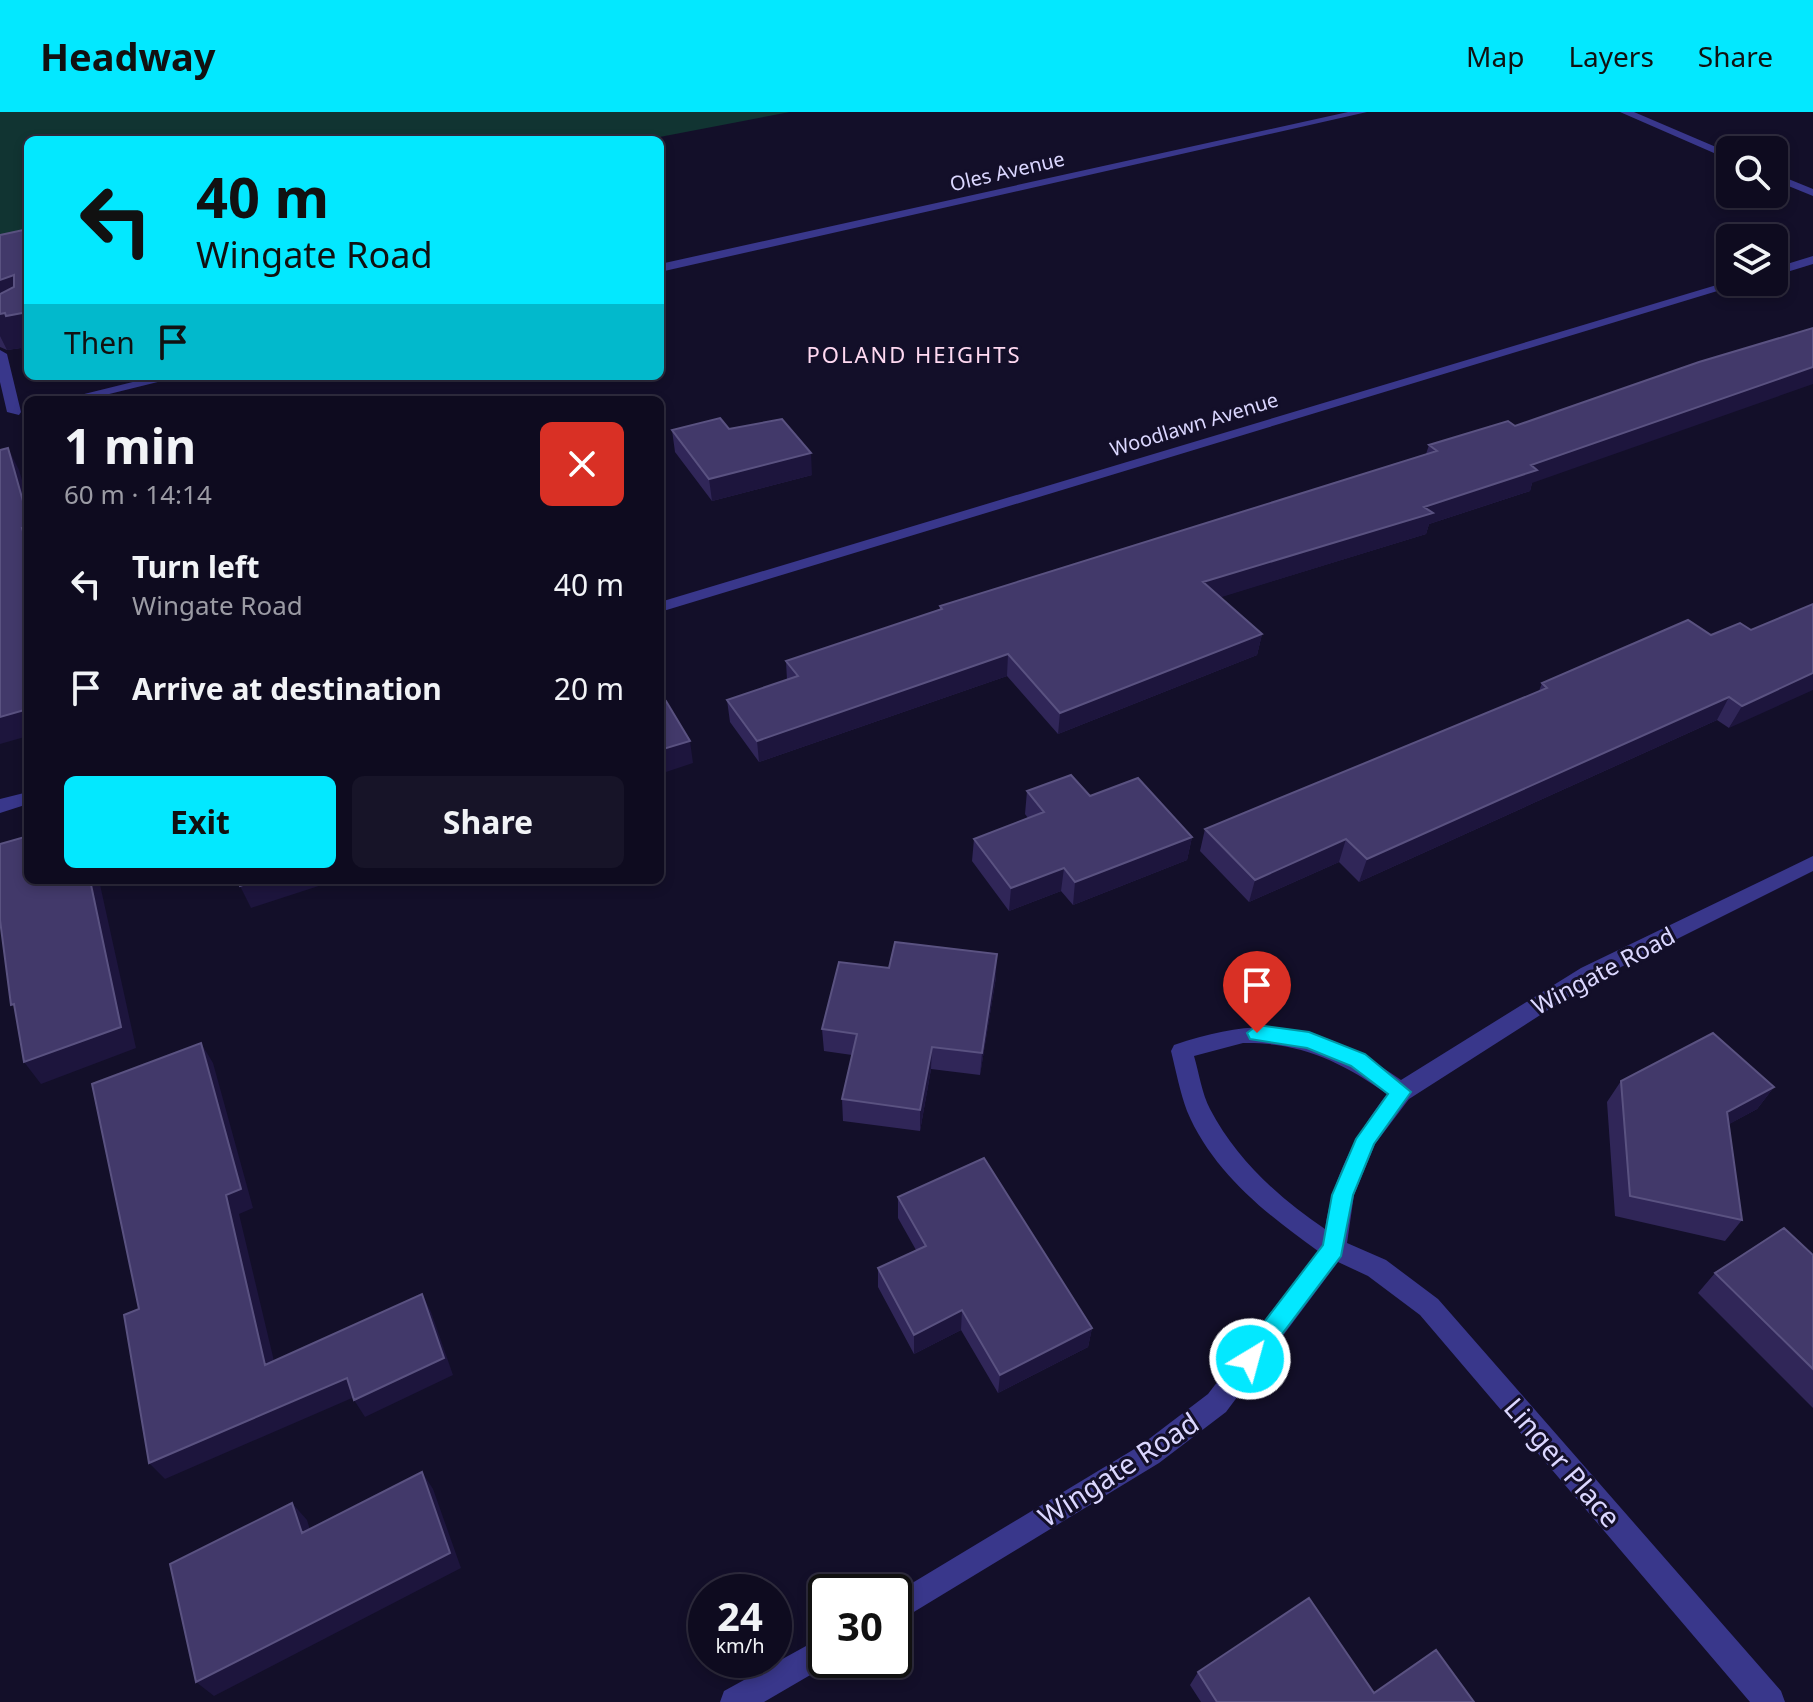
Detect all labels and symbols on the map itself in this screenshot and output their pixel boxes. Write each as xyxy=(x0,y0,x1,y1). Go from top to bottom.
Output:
street label: Oles Avenue xyxy=(947,145,1067,197)
district label: POLAND HEIGHTS xyxy=(806,339,1022,369)
street label: Woodlawn Avenue xyxy=(1107,386,1281,462)
street label: Wingate Road xyxy=(1526,918,1680,1022)
pin xyxy=(1223,951,1291,1033)
position arrow xyxy=(1208,1317,1292,1401)
street label: Linger Place xyxy=(1496,1389,1630,1535)
street label: Wingate Road xyxy=(1031,1403,1205,1535)
speed limit sign: 30 xyxy=(808,1574,912,1678)

